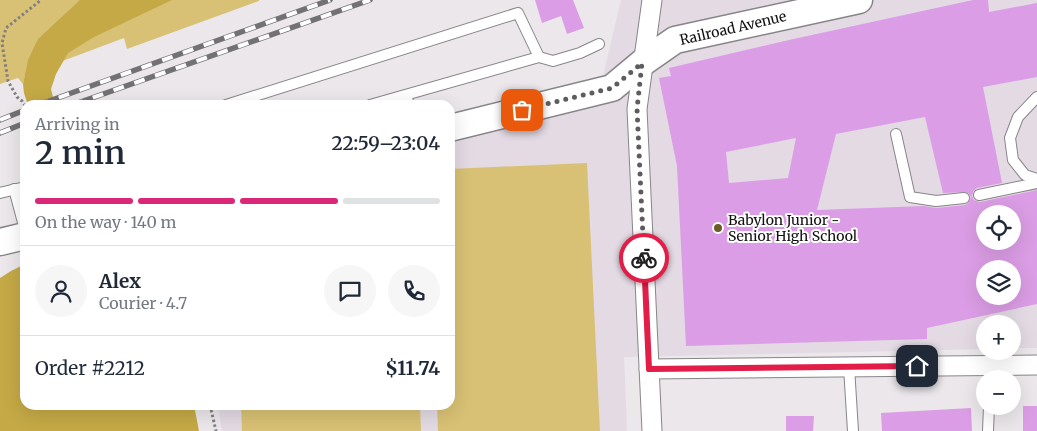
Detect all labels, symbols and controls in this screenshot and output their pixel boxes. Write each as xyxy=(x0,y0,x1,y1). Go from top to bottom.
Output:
street label: Railroad Avenue xyxy=(678,7,788,49)
pin xyxy=(501,89,543,131)
icon: bag xyxy=(508,96,536,124)
text: Arriving in xyxy=(35,114,120,134)
text: 22:59–23:04 xyxy=(332,131,440,155)
text: 2 min xyxy=(35,133,125,173)
map controls xyxy=(976,205,1021,415)
button: locate xyxy=(976,205,1021,250)
place label: Babylon Junior - Senior High School xyxy=(728,211,858,245)
text: On the way · 140 m xyxy=(35,212,176,232)
marker: Babylon Junior - Senior High School xyxy=(712,222,724,234)
courier xyxy=(619,233,669,283)
icon: bike xyxy=(630,244,658,272)
button: layers xyxy=(976,260,1021,305)
button: person xyxy=(35,265,87,317)
button: chat xyxy=(324,265,376,317)
button: phone xyxy=(388,265,440,317)
text: Alex xyxy=(99,269,141,293)
text: Courier · 4.7 xyxy=(99,293,187,313)
button: + xyxy=(976,315,1021,360)
pin xyxy=(896,345,938,387)
icon: home xyxy=(903,352,931,380)
text: Order #2212 xyxy=(35,356,145,380)
text: $11.74 xyxy=(385,356,440,380)
button: − xyxy=(976,370,1021,415)

